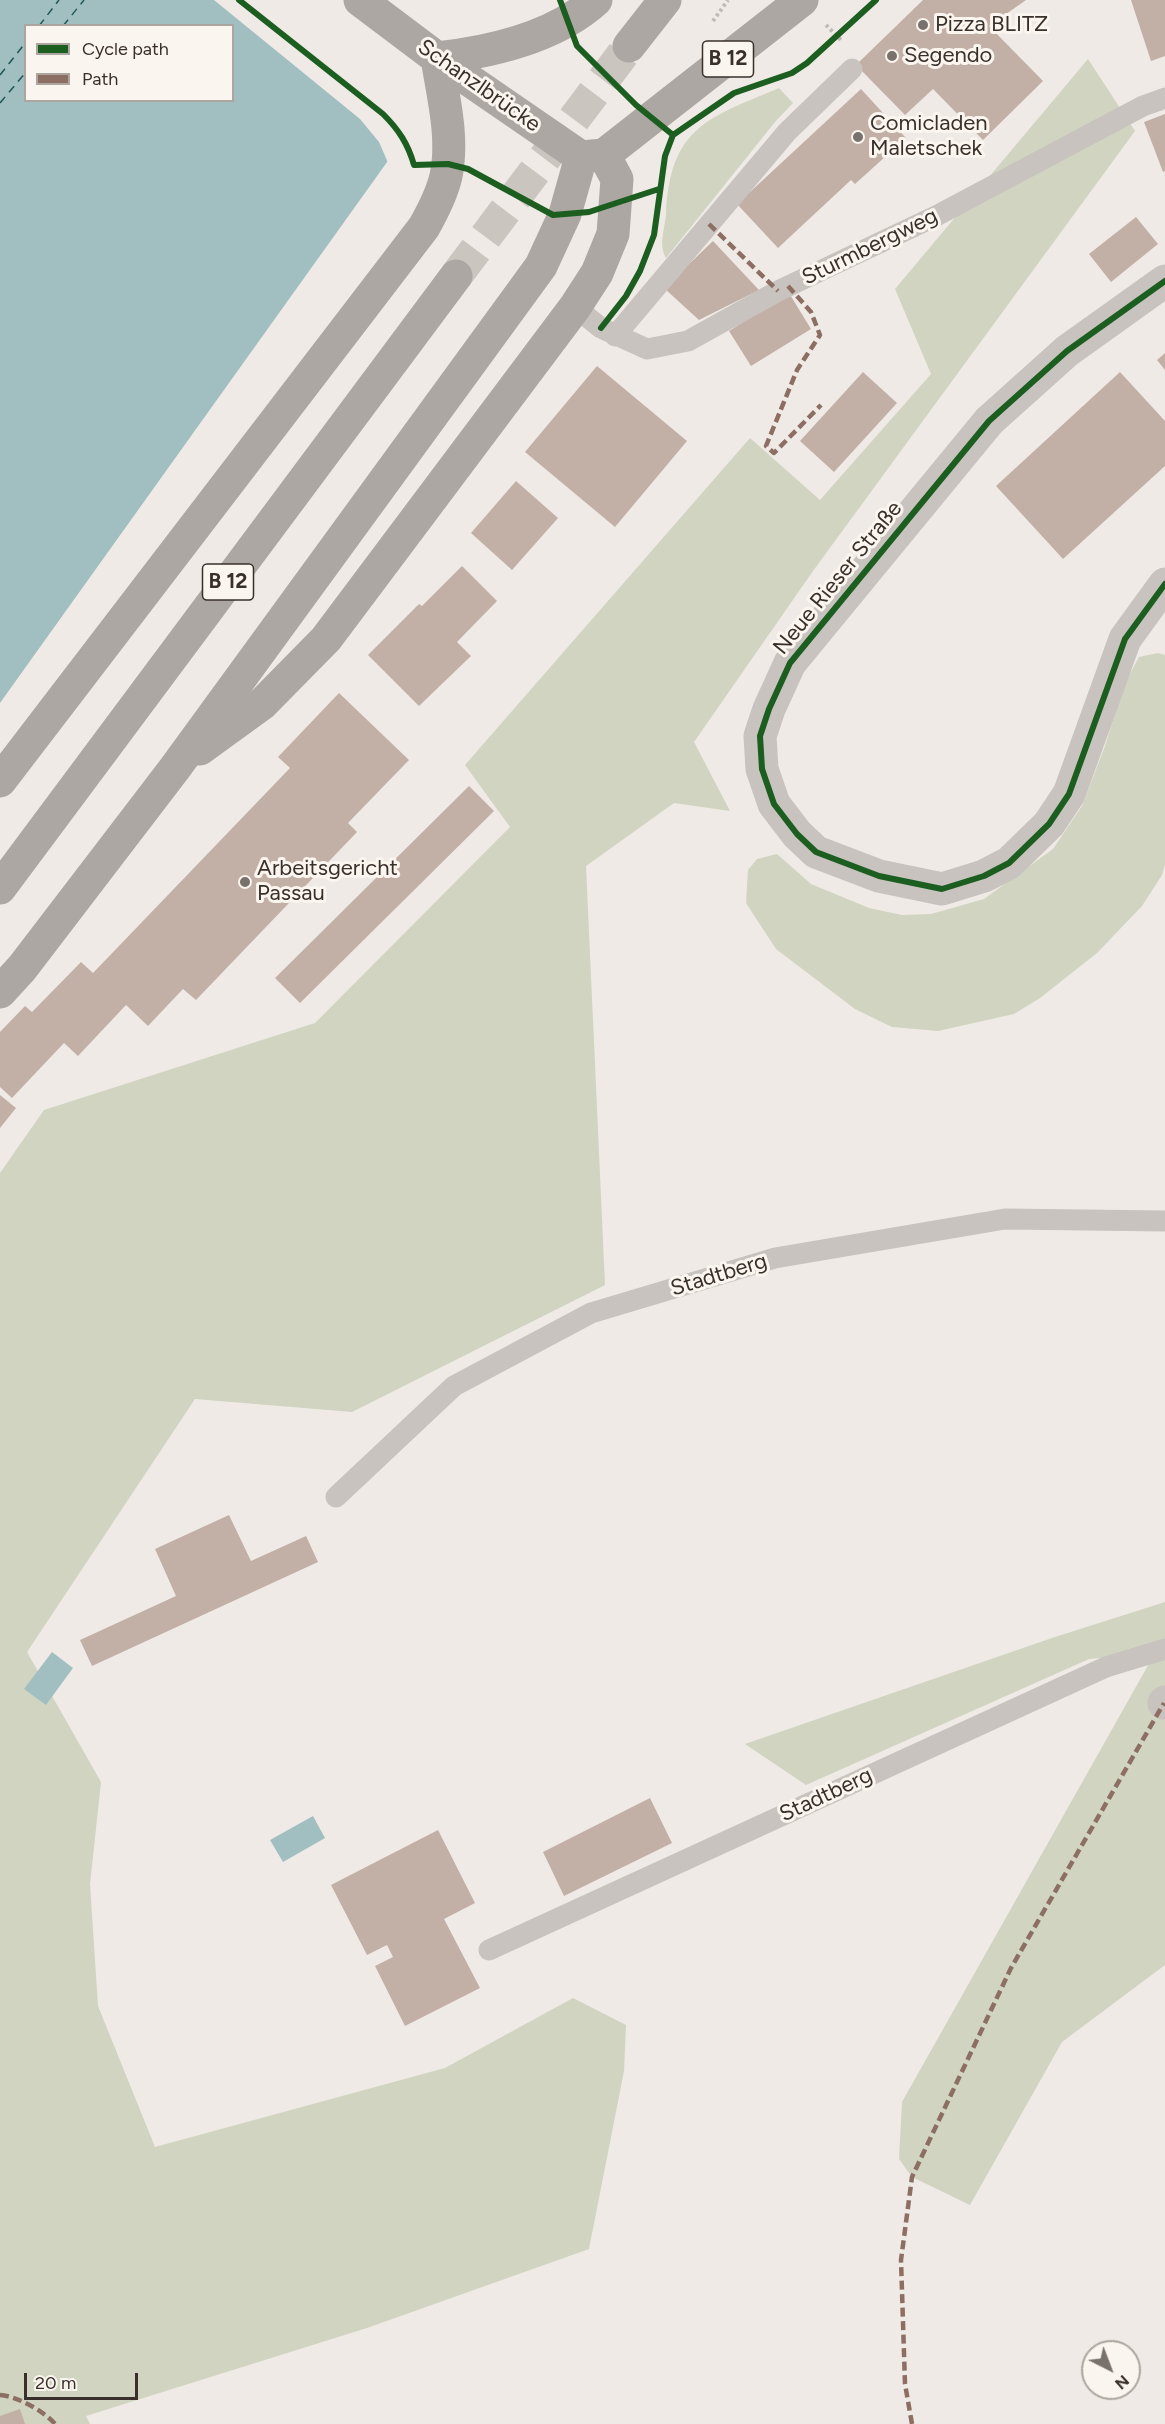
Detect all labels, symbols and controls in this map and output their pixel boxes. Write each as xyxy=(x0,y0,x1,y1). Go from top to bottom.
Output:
place label: Pizza BLITZ xyxy=(935,12,1048,38)
marker: Pizza BLITZ xyxy=(916,18,930,32)
legend xyxy=(24,24,234,102)
street label: Schanzlbrücke xyxy=(413,34,545,138)
text: Cycle path xyxy=(82,38,169,60)
road number: B 12 xyxy=(702,41,754,77)
place label: Segendo xyxy=(904,43,992,69)
marker: Segendo xyxy=(885,49,899,63)
text: Path xyxy=(82,68,118,90)
place label: Comicladen Maletschek xyxy=(870,111,988,162)
marker: Comicladen Maletschek xyxy=(851,130,865,144)
street label: Sturmbergweg xyxy=(798,203,942,291)
street label: Neue Rieser Straße xyxy=(768,496,908,660)
road number: B 12 xyxy=(202,564,254,600)
place label: Arbeitsgericht Passau xyxy=(257,856,398,908)
marker: Arbeitsgericht Passau xyxy=(238,875,252,889)
street label: Stadtberg xyxy=(668,1248,770,1302)
street label: Stadtberg xyxy=(775,1762,877,1828)
north arrow xyxy=(1081,2340,1141,2400)
scale bar xyxy=(27,2361,141,2399)
text: N xyxy=(1111,2371,1133,2393)
text: 20 m xyxy=(35,2372,76,2394)

